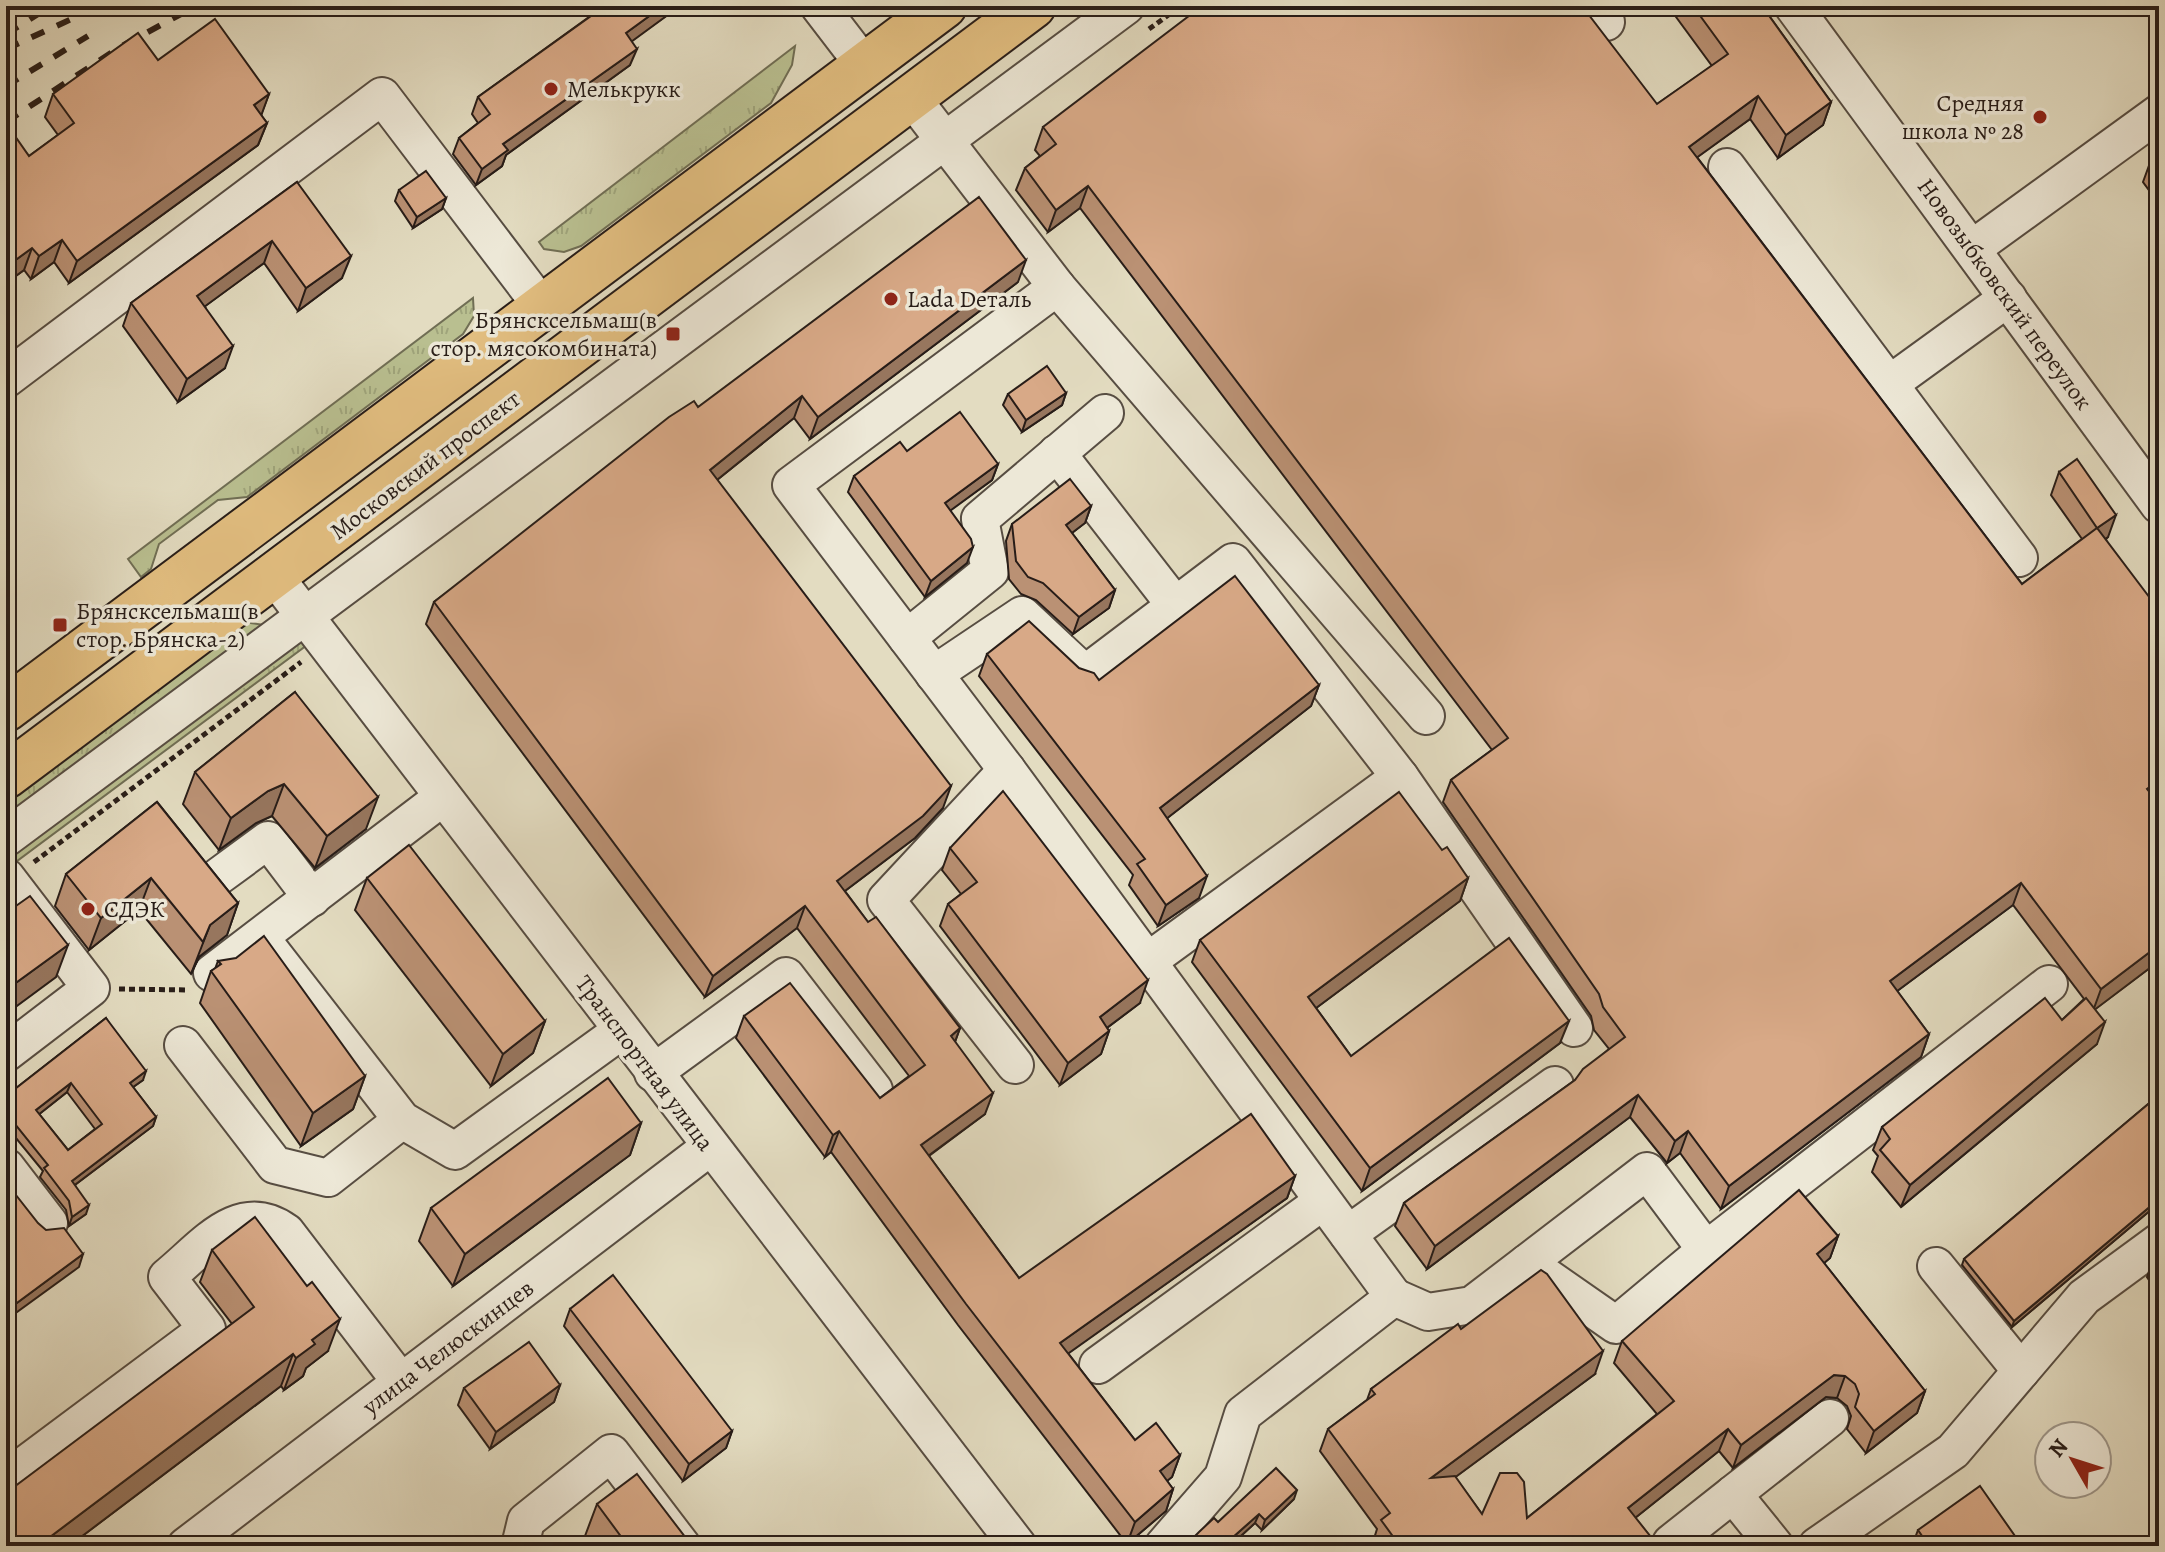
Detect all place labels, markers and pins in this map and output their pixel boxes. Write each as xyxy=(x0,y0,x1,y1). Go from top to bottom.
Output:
place label: Мелькрукк xyxy=(567,73,681,105)
marker: Мелькрукк xyxy=(542,80,560,98)
place label: Средняя школа № 28 xyxy=(1902,87,2024,147)
marker: Средняя школа № 28 xyxy=(2031,108,2049,126)
place label: Lada Dеталь xyxy=(907,283,1032,315)
marker: Lada Dеталь xyxy=(882,290,900,308)
place label: Брянсксельмаш(в стор. мясокомбината) xyxy=(431,304,657,364)
marker: Брянсксельмаш(в стор. мясокомбината) xyxy=(664,325,682,343)
place label: Брянсксельмаш(в стор. Брянска-2) xyxy=(76,595,259,655)
marker: Брянсксельмаш(в стор. Брянска-2) xyxy=(51,616,69,634)
place label: СДЭК xyxy=(104,893,165,925)
marker: СДЭК xyxy=(79,900,97,918)

